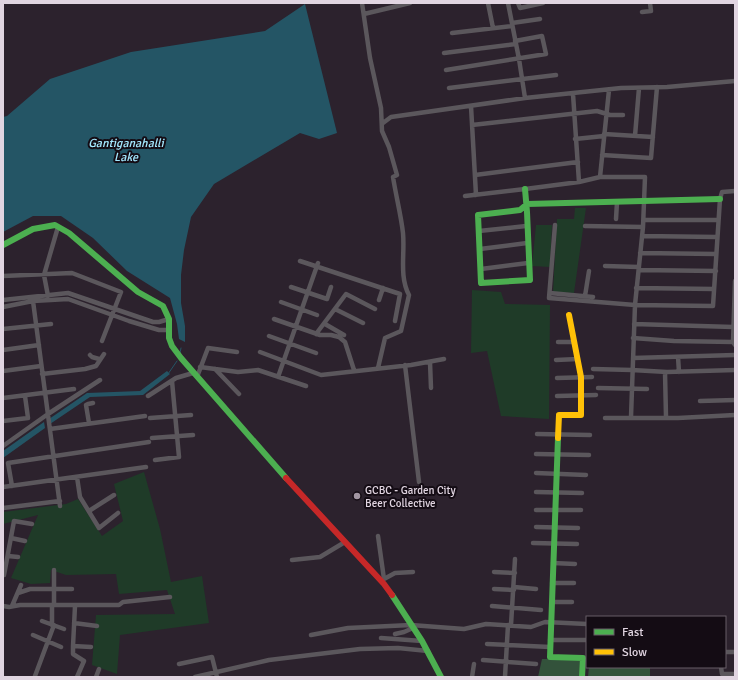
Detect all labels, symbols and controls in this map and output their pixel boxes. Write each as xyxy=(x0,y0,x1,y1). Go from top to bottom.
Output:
water label: Gantiganahalli Lake xyxy=(88,136,166,165)
place label: GCBC - Garden City Beer Collective xyxy=(365,484,456,510)
marker: GCBC - Garden City Beer Collective xyxy=(352,491,362,501)
legend xyxy=(586,616,726,668)
text: Fast xyxy=(622,625,643,640)
text: Slow xyxy=(622,645,647,660)

